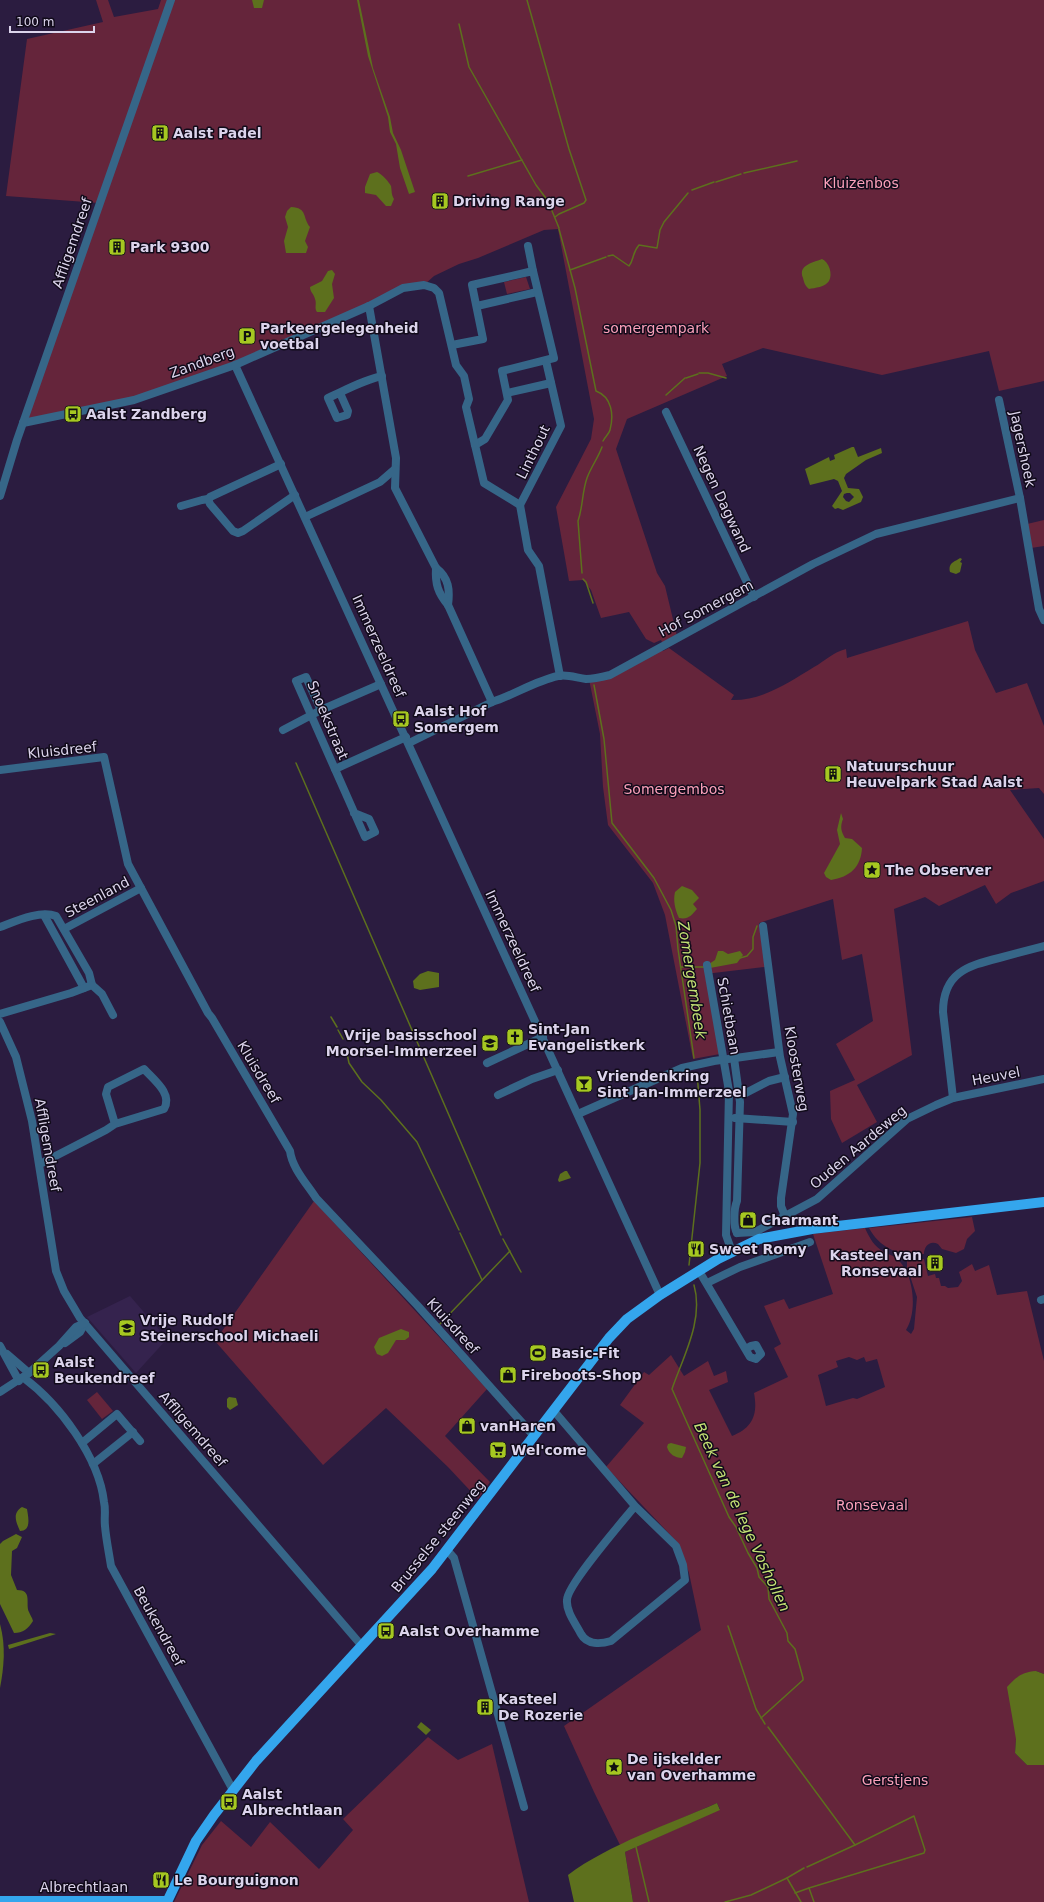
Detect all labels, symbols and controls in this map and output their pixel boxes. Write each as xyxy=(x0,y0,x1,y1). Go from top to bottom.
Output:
scale bar xyxy=(10,8,94,34)
text: 100 m xyxy=(16,15,54,29)
building icon: Aalst Padel xyxy=(150,123,170,143)
place label: Aalst Padel xyxy=(173,125,262,141)
park label: Kluizenbos xyxy=(823,175,899,191)
building icon: Driving Range xyxy=(430,191,450,211)
place label: Driving Range xyxy=(453,193,565,209)
street label: Affligemdreef xyxy=(49,195,95,290)
building icon: Park 9300 xyxy=(107,237,127,257)
place label: Park 9300 xyxy=(130,239,210,255)
place label: Parkeergelegenheid voetbal xyxy=(260,320,419,352)
park label: somergempark xyxy=(603,320,710,336)
parking icon: Parkeergelegenheid voetbal xyxy=(237,326,257,346)
street label: Zandberg xyxy=(167,343,237,381)
bus stop icon: Aalst Zandberg xyxy=(63,404,83,424)
place label: Aalst Zandberg xyxy=(86,406,207,422)
street label: Jagershoek xyxy=(1007,408,1039,489)
street label: Linthout xyxy=(513,422,553,482)
street label: Negen Dagwand xyxy=(690,443,754,555)
street label: Hof Somergem xyxy=(656,576,756,640)
street label: Immerzeeldreef xyxy=(349,592,409,701)
street label: Snoekstraat xyxy=(304,678,352,762)
place label: Aalst Hof Somergem xyxy=(414,703,499,735)
bus stop icon: Aalst Hof Somergem xyxy=(391,709,411,729)
street label: Kluisdreef xyxy=(27,738,99,762)
place label: Natuurschuur Heuvelpark Stad Aalst xyxy=(846,758,1023,790)
building icon: Natuurschuur Heuvelpark Stad Aalst xyxy=(823,764,843,784)
park label: Somergembos xyxy=(623,781,725,797)
place icon: The Observer xyxy=(862,860,882,880)
place label: The Observer xyxy=(885,862,991,878)
street label: Steenland xyxy=(62,873,132,921)
street label: Immerzeeldreef xyxy=(482,887,544,996)
water label: Zomergembeek xyxy=(674,919,710,1042)
street label: Schietbaan xyxy=(714,976,744,1056)
place label: Sint-Jan Evangelistkerk xyxy=(528,1021,646,1053)
street label: Kloosterweg xyxy=(782,1025,812,1113)
place label: Vrije basisschool Moorsel-Immerzeel xyxy=(326,1027,477,1059)
church icon: Sint-Jan Evangelistkerk xyxy=(505,1027,525,1047)
school or university icon: Vrije basisschool Moorsel-Immerzeel xyxy=(480,1033,500,1053)
street label: Kluisdreef xyxy=(234,1038,284,1107)
street label: Heuvel xyxy=(971,1063,1021,1089)
place label: Vriendenkring Sint Jan-Immerzeel xyxy=(597,1068,747,1100)
bar icon: Vriendenkring Sint Jan-Immerzeel xyxy=(574,1074,594,1094)
street label: Affligemdreef xyxy=(32,1097,64,1194)
street label: Ouden Aardeweg xyxy=(807,1102,909,1192)
shop icon: Charmant xyxy=(738,1210,758,1230)
place label: Charmant xyxy=(761,1212,839,1228)
restaurant icon: Sweet Romy xyxy=(686,1239,706,1259)
place label: Sweet Romy xyxy=(709,1241,807,1257)
place label: Kasteel van Ronsevaal xyxy=(829,1247,922,1279)
building icon: Kasteel van Ronsevaal xyxy=(925,1253,945,1273)
street label: Kluisdreef xyxy=(424,1295,483,1358)
place label: Vrije Rudolf Steinerschool Michaeli xyxy=(140,1312,318,1344)
school or university icon: Vrije Rudolf Steinerschool Michaeli xyxy=(117,1318,137,1338)
sports icon: Basic-Fit xyxy=(528,1343,548,1363)
place label: Basic-Fit xyxy=(551,1345,620,1361)
place label: Aalst Beukendreef xyxy=(54,1354,155,1386)
bus stop icon: Aalst Beukendreef xyxy=(31,1360,51,1380)
shop icon: Fireboots-Shop xyxy=(498,1365,518,1385)
place label: Fireboots-Shop xyxy=(521,1367,642,1383)
street label: Affligemdreef xyxy=(156,1388,231,1471)
shop icon: vanHaren xyxy=(457,1416,477,1436)
place label: vanHaren xyxy=(480,1418,556,1434)
water label: Beek van de lege Voshollen xyxy=(690,1419,794,1615)
supermarket icon: Wel'come xyxy=(488,1440,508,1460)
place label: Wel'come xyxy=(511,1442,587,1458)
street label: Brusselse steenweg xyxy=(388,1477,488,1595)
park label: Ronsevaal xyxy=(836,1497,908,1513)
street label: Beukendreef xyxy=(131,1583,188,1670)
bus stop icon: Aalst Overhamme xyxy=(376,1621,396,1641)
place label: Aalst Overhamme xyxy=(399,1623,540,1639)
place label: Kasteel De Rozerie xyxy=(498,1691,583,1723)
building icon: Kasteel De Rozerie xyxy=(475,1697,495,1717)
place label: De ijskelder van Overhamme xyxy=(627,1751,756,1783)
place icon: De ijskelder van Overhamme xyxy=(604,1757,624,1777)
park label: Gerstjens xyxy=(862,1772,928,1788)
place label: Aalst Albrechtlaan xyxy=(242,1786,343,1818)
bus stop icon: Aalst Albrechtlaan xyxy=(219,1792,239,1812)
restaurant icon: Le Bourguignon xyxy=(151,1870,171,1890)
place label: Le Bourguignon xyxy=(174,1872,299,1888)
street label: Albrechtlaan xyxy=(40,1879,128,1895)

